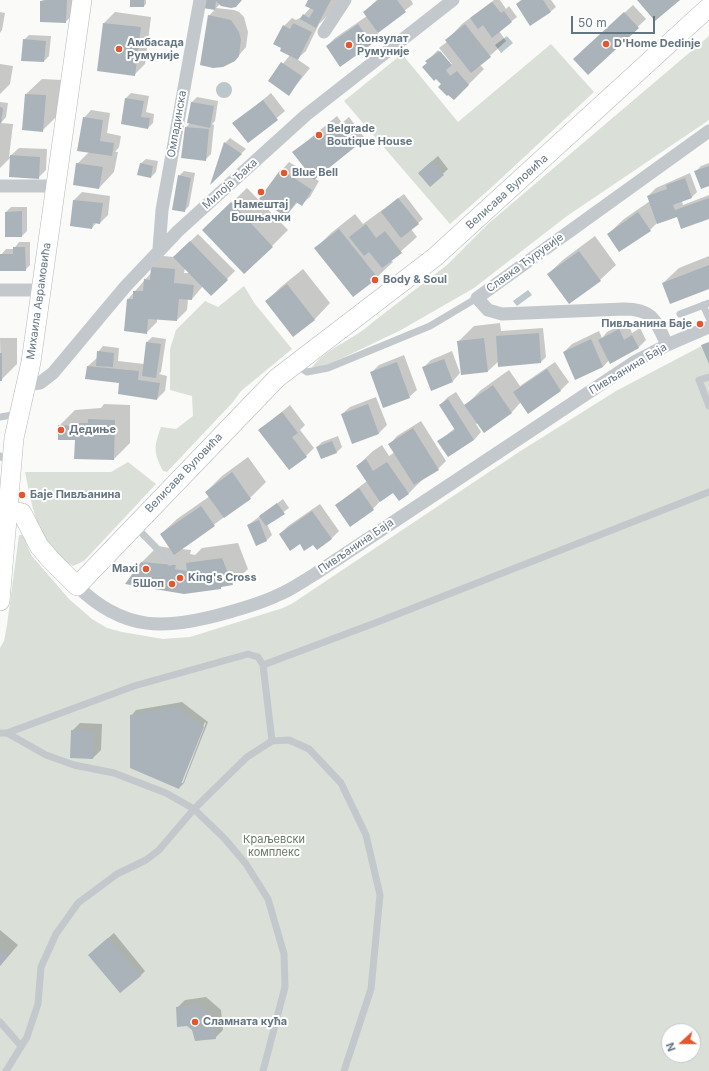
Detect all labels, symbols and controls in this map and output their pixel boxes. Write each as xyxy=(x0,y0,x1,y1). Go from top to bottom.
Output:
scale bar xyxy=(573,8,657,34)
text: 50 m xyxy=(578,15,607,30)
place label: Конзулат Румуније xyxy=(357,32,410,58)
place label: Амбасада Румуније xyxy=(127,36,184,62)
place label: D'Home Dedinje xyxy=(614,37,701,51)
marker: D'Home Dedinje xyxy=(601,39,611,49)
marker: Конзулат Румуније xyxy=(344,40,354,50)
marker: Амбасада Румуније xyxy=(114,44,124,54)
street label: Омладинска xyxy=(165,90,189,158)
place label: Belgrade Boutique House xyxy=(327,122,412,148)
marker: Belgrade Boutique House xyxy=(314,130,324,140)
street label: Велисава Вуловића xyxy=(463,152,551,232)
street label: Милоја Ђака xyxy=(200,156,260,212)
place label: Blue Bell xyxy=(292,166,338,180)
marker: Blue Bell xyxy=(279,168,289,178)
marker: Намештај Бошњачки xyxy=(256,187,266,197)
place label: Намештај Бошњачки xyxy=(231,198,291,224)
street label: Славка Ћурувије xyxy=(484,231,566,295)
street label: Михаила Аврамовића xyxy=(24,242,54,360)
place label: Body & Soul xyxy=(383,273,447,287)
marker: Body & Soul xyxy=(370,275,380,285)
place label: Пивљанина Баје xyxy=(601,317,692,331)
marker: Пивљанина Баје xyxy=(695,319,705,329)
street label: Пивљанина Баја xyxy=(587,341,669,397)
place label: Дедиње xyxy=(69,423,116,437)
marker: Дедиње xyxy=(56,425,66,435)
street label: Велисава Вуловића xyxy=(143,430,225,516)
place label: Баје Пивљанина xyxy=(30,488,121,502)
marker: Баје Пивљанина xyxy=(17,490,27,500)
street label: Пивљанина Баја xyxy=(316,516,396,576)
place label: Maxi xyxy=(112,562,138,576)
marker: Maxi xyxy=(141,564,151,574)
place label: King's Cross xyxy=(188,571,257,585)
marker: King's Cross xyxy=(175,573,185,583)
place label: 5Шоп xyxy=(133,577,164,591)
marker: 5Шоп xyxy=(167,579,177,589)
park label: Краљевски комплекс xyxy=(243,833,305,859)
place label: Сламната кућа xyxy=(203,1015,287,1029)
marker: Сламната кућа xyxy=(190,1017,200,1027)
north arrow xyxy=(661,1023,701,1063)
text: N xyxy=(663,1041,679,1053)

